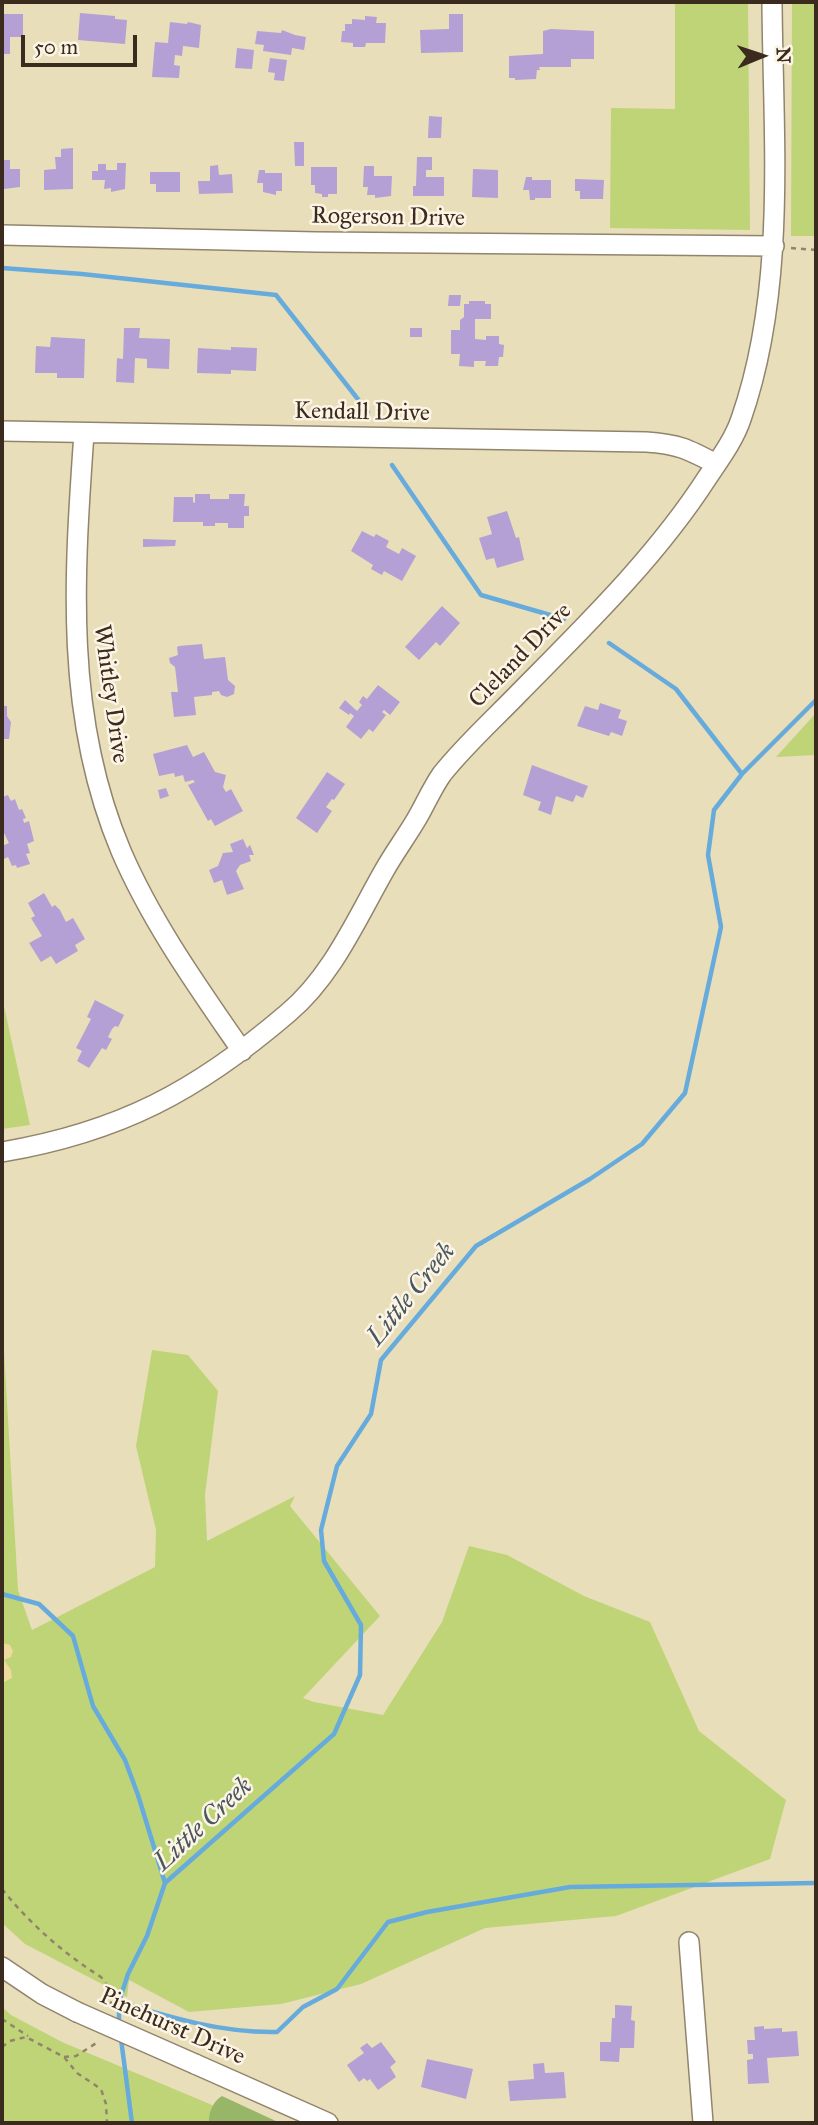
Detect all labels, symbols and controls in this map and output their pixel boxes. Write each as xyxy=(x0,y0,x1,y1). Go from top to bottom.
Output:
scale bar xyxy=(24,21,140,65)
north arrow xyxy=(727,21,797,91)
text: 50 m xyxy=(34,34,78,60)
text: N xyxy=(772,47,795,64)
street label: Rogerson Drive xyxy=(311,202,465,234)
street label: Kendall Drive xyxy=(294,397,430,429)
street label: Cleland Drive xyxy=(464,597,578,715)
street label: Whitley Drive xyxy=(86,623,134,765)
water label: Little Creek xyxy=(361,1237,463,1353)
water label: Little Creek xyxy=(148,1771,260,1879)
street label: Pinehurst Drive xyxy=(95,1982,249,2072)

